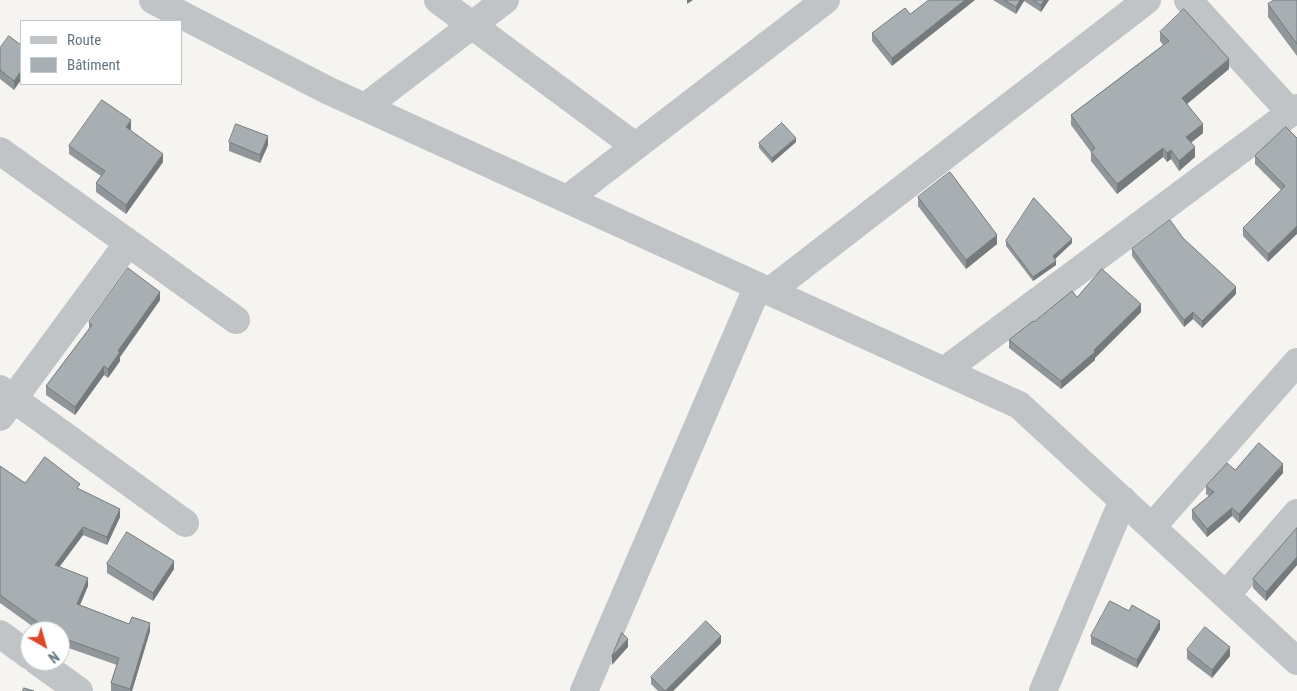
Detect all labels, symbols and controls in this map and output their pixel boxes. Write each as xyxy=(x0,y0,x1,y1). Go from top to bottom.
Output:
legend xyxy=(20,20,182,85)
text: Route xyxy=(67,31,101,49)
text: Bâtiment xyxy=(67,56,120,74)
north arrow xyxy=(20,621,70,671)
text: N xyxy=(45,648,62,666)

